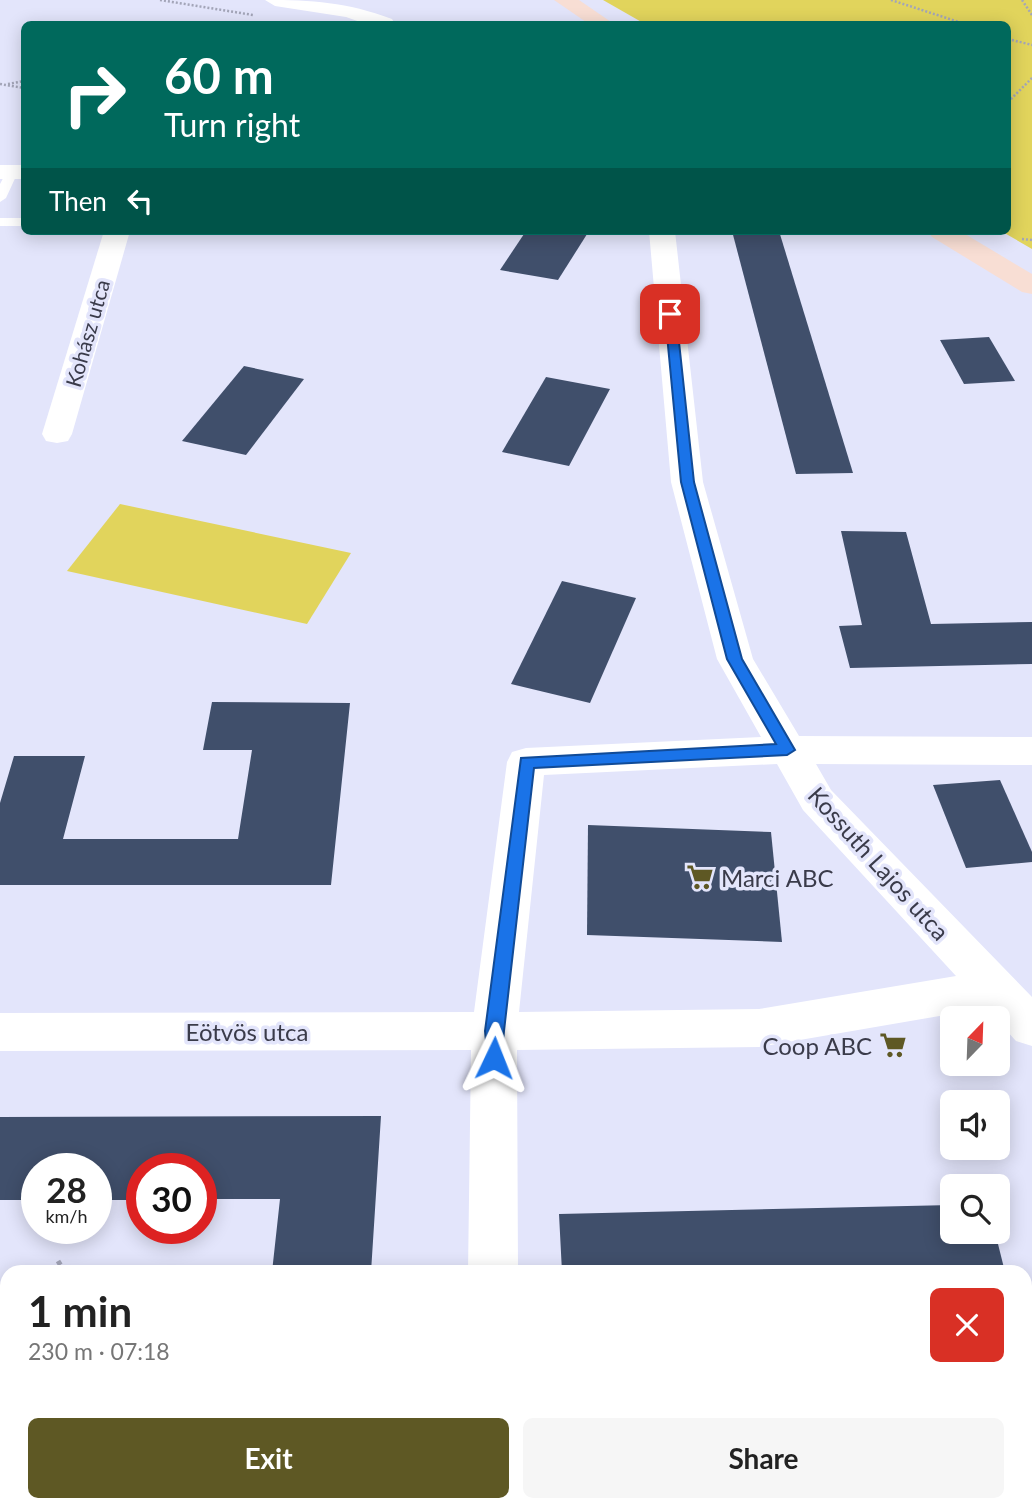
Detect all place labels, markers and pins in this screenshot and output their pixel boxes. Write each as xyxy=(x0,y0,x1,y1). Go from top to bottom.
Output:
pin xyxy=(640,284,700,344)
supermarket icon: Marci ABC xyxy=(685,862,715,892)
place label: Marci ABC xyxy=(721,863,833,892)
supermarket icon: Coop ABC xyxy=(878,1030,908,1060)
place label: Coop ABC xyxy=(762,1031,872,1060)

